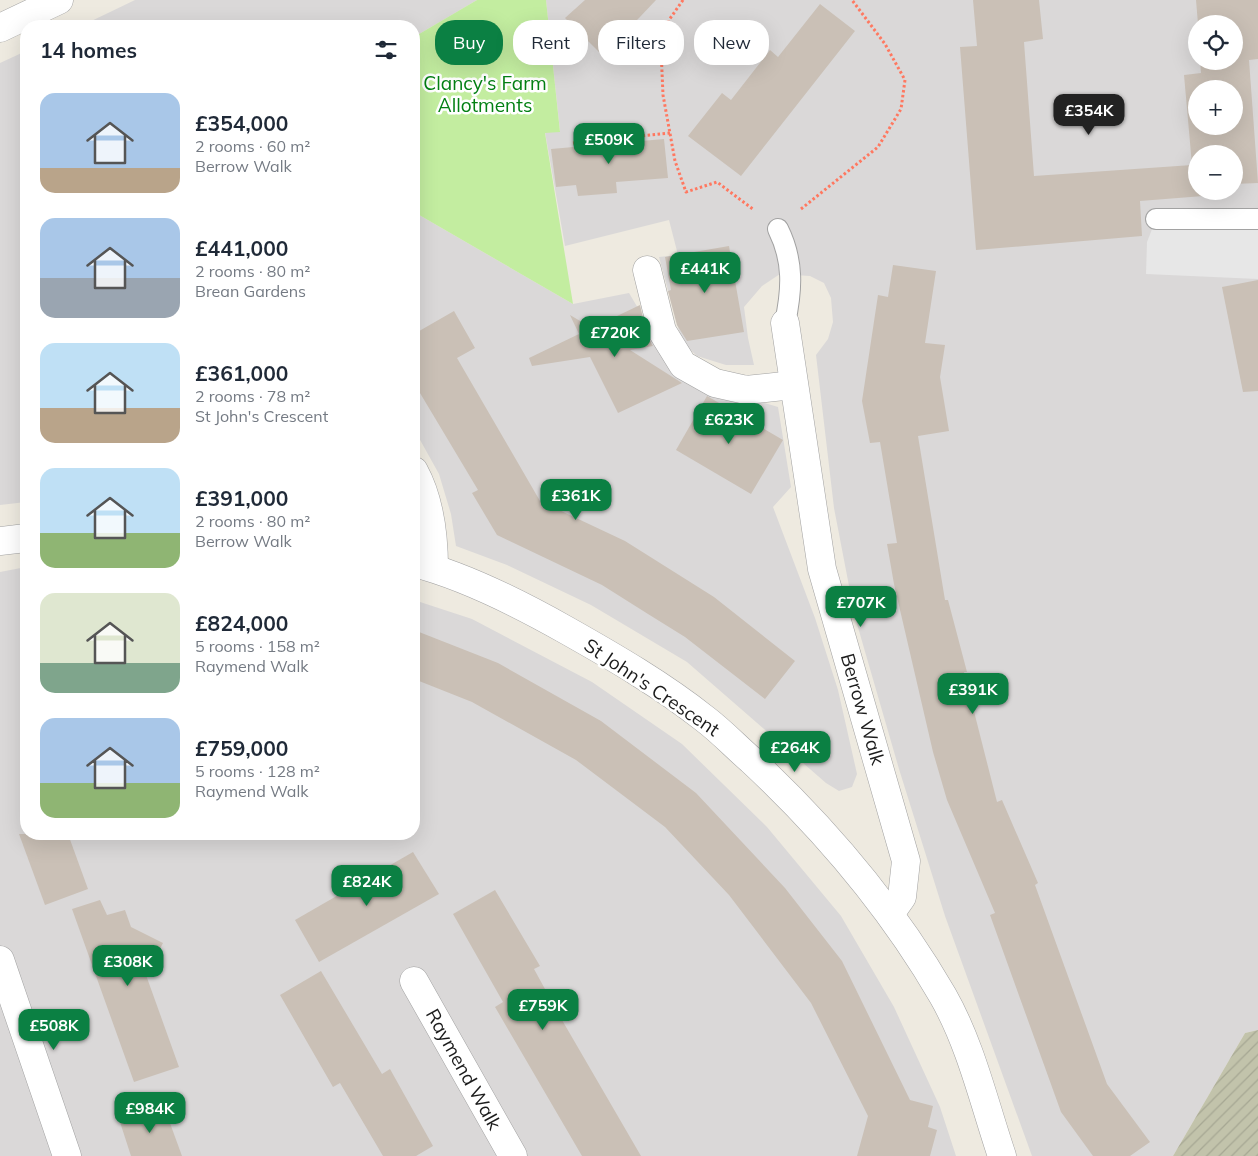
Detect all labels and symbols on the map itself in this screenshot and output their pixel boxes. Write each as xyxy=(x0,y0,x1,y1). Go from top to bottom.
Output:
park label: Clancy's Farm Allotments xyxy=(423,71,547,117)
pin: £354K xyxy=(1054,94,1124,136)
pin: £509K xyxy=(574,122,644,165)
pin: £441K xyxy=(670,252,740,294)
pin: £720K xyxy=(580,316,650,358)
pin: £623K xyxy=(694,402,764,445)
pin: £361K xyxy=(541,478,611,521)
pin: £707K xyxy=(826,586,896,628)
street label: St John's Crescent xyxy=(580,633,725,741)
street label: Berrow Walk xyxy=(836,650,890,768)
pin: £391K xyxy=(938,672,1008,715)
pin: £264K xyxy=(760,730,830,773)
pin: £824K xyxy=(332,864,402,907)
pin: £308K xyxy=(93,944,163,987)
pin: £759K xyxy=(508,988,578,1031)
street label: Raymend Walk xyxy=(421,1004,507,1134)
pin: £508K xyxy=(19,1008,89,1051)
pin: £984K xyxy=(115,1092,185,1134)

